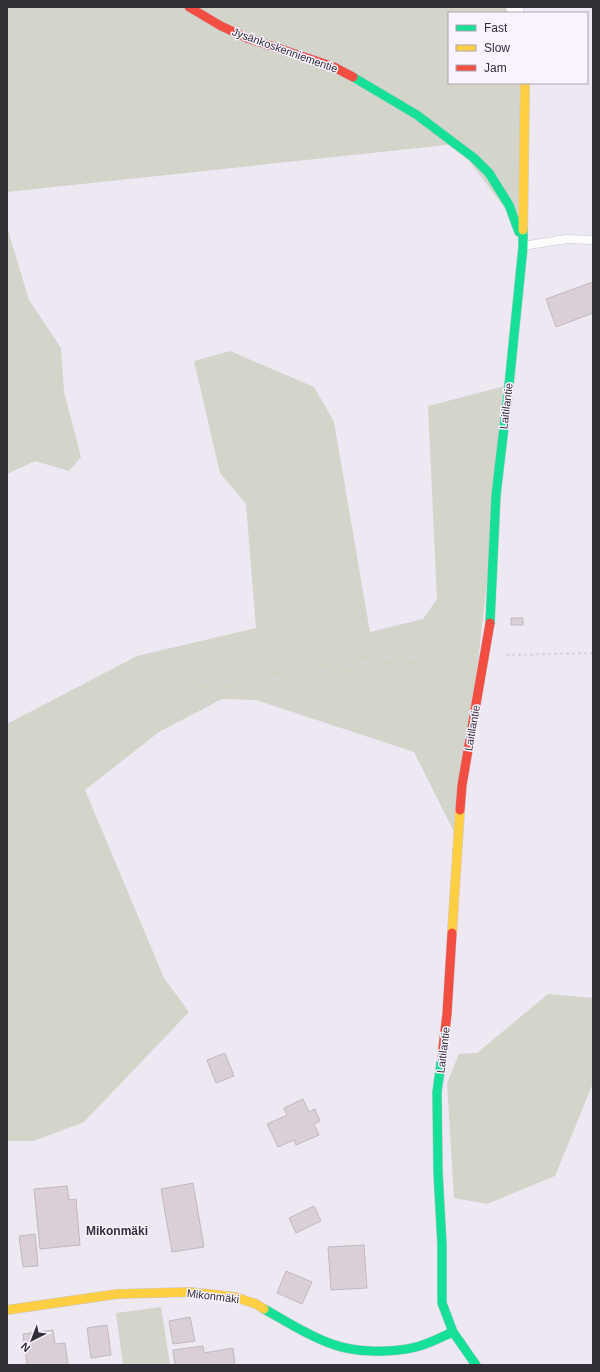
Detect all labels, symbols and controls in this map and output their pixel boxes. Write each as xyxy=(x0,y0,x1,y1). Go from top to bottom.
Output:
legend xyxy=(448,12,588,84)
text: Fast xyxy=(484,21,508,35)
street label: Jysänkoskenniementie xyxy=(231,25,339,75)
text: Slow xyxy=(484,41,510,55)
text: Jam xyxy=(484,61,507,75)
street label: Laitilantie xyxy=(497,382,515,430)
street label: Laitilantie xyxy=(462,704,482,752)
street label: Laitilantie xyxy=(434,1026,452,1074)
district label: Mikonmäki xyxy=(86,1224,148,1238)
street label: Mikonmäki xyxy=(186,1287,240,1305)
north arrow xyxy=(12,1320,52,1360)
text: N xyxy=(18,1340,32,1355)

